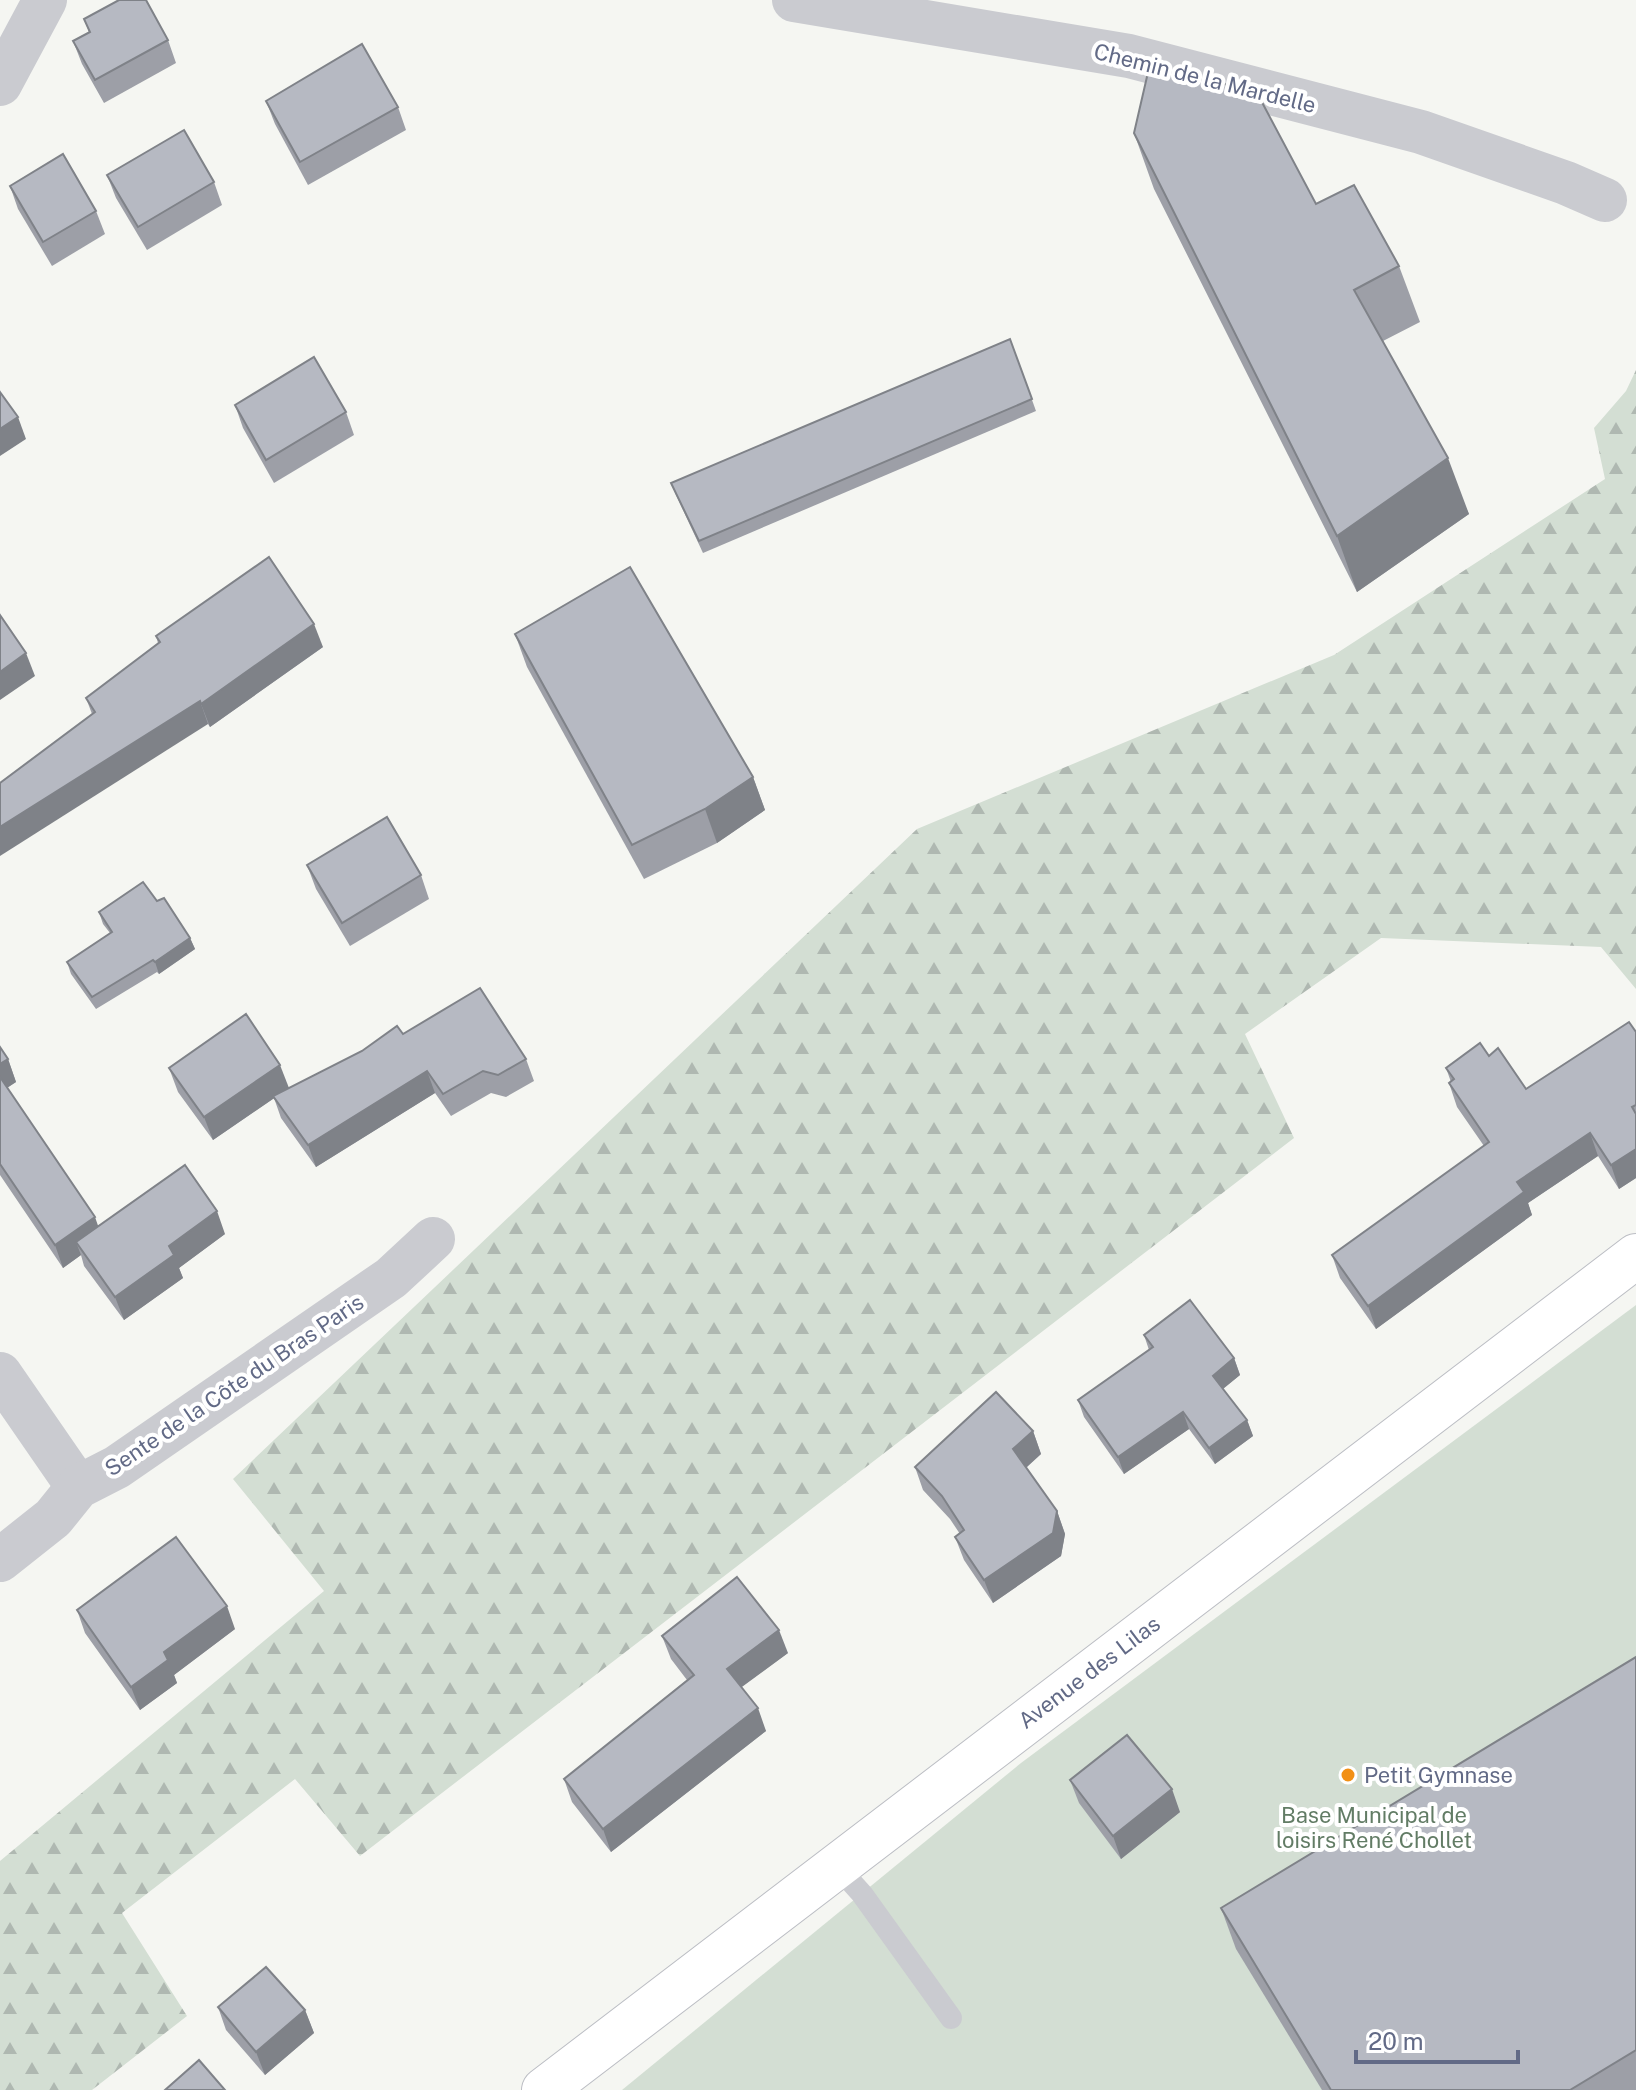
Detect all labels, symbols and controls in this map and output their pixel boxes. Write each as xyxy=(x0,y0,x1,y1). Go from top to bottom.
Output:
street label: Chemin de la Mardelle xyxy=(1091,38,1319,118)
street label: Sente de la Côte du Bras Paris xyxy=(100,1289,368,1481)
street label: Avenue des Lilas xyxy=(1013,1610,1165,1734)
place label: Petit Gymnase xyxy=(1364,1762,1513,1788)
marker: Petit Gymnase xyxy=(1339,1766,1357,1784)
park label: Base Municipal de loisirs René Chollet xyxy=(1276,1802,1472,1853)
scale bar xyxy=(1356,2014,1518,2064)
text: 20 m xyxy=(1368,2027,1424,2055)

